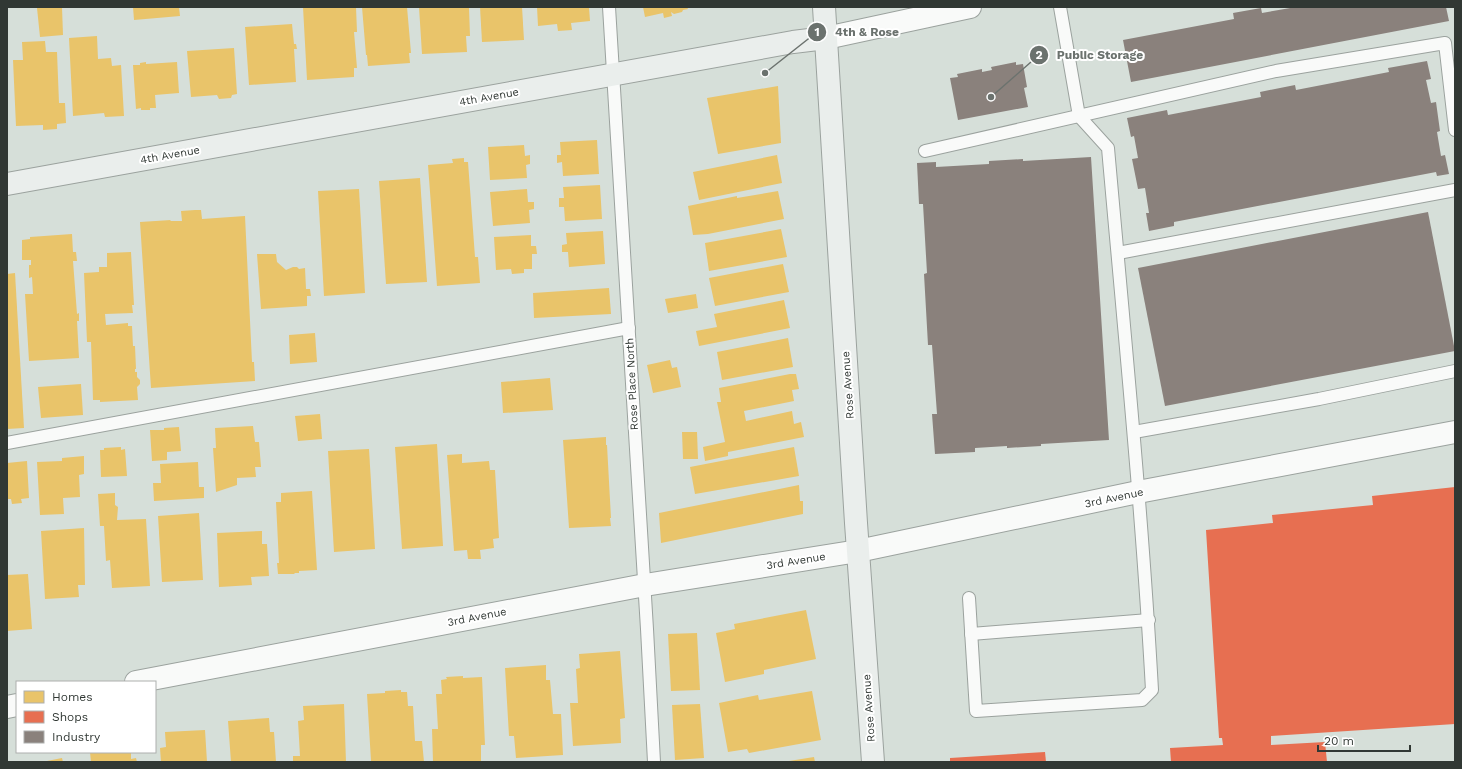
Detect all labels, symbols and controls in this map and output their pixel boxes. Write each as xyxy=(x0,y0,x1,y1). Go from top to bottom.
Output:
callout: 4th & Rose xyxy=(807,20,907,44)
text: 1 xyxy=(814,25,820,39)
text: 4th & Rose xyxy=(835,25,899,39)
callout: Public Storage xyxy=(1029,43,1151,67)
text: 2 xyxy=(1035,48,1043,62)
text: Public Storage xyxy=(1057,48,1143,62)
street label: 4th Avenue xyxy=(458,85,520,109)
street label: 4th Avenue xyxy=(139,143,201,167)
street label: Rose Place North xyxy=(623,338,641,430)
street label: Rose Avenue xyxy=(839,351,857,419)
street label: 3rd Avenue xyxy=(1083,485,1145,511)
street label: 3rd Avenue xyxy=(765,550,827,572)
street label: 3rd Avenue xyxy=(446,605,508,629)
street label: Rose Avenue xyxy=(860,674,878,742)
legend xyxy=(16,681,156,753)
text: Homes xyxy=(52,690,93,704)
text: Shops xyxy=(52,710,88,724)
scale bar xyxy=(1318,727,1410,753)
text: Industry xyxy=(52,730,101,744)
text: 20 m xyxy=(1324,734,1354,748)

